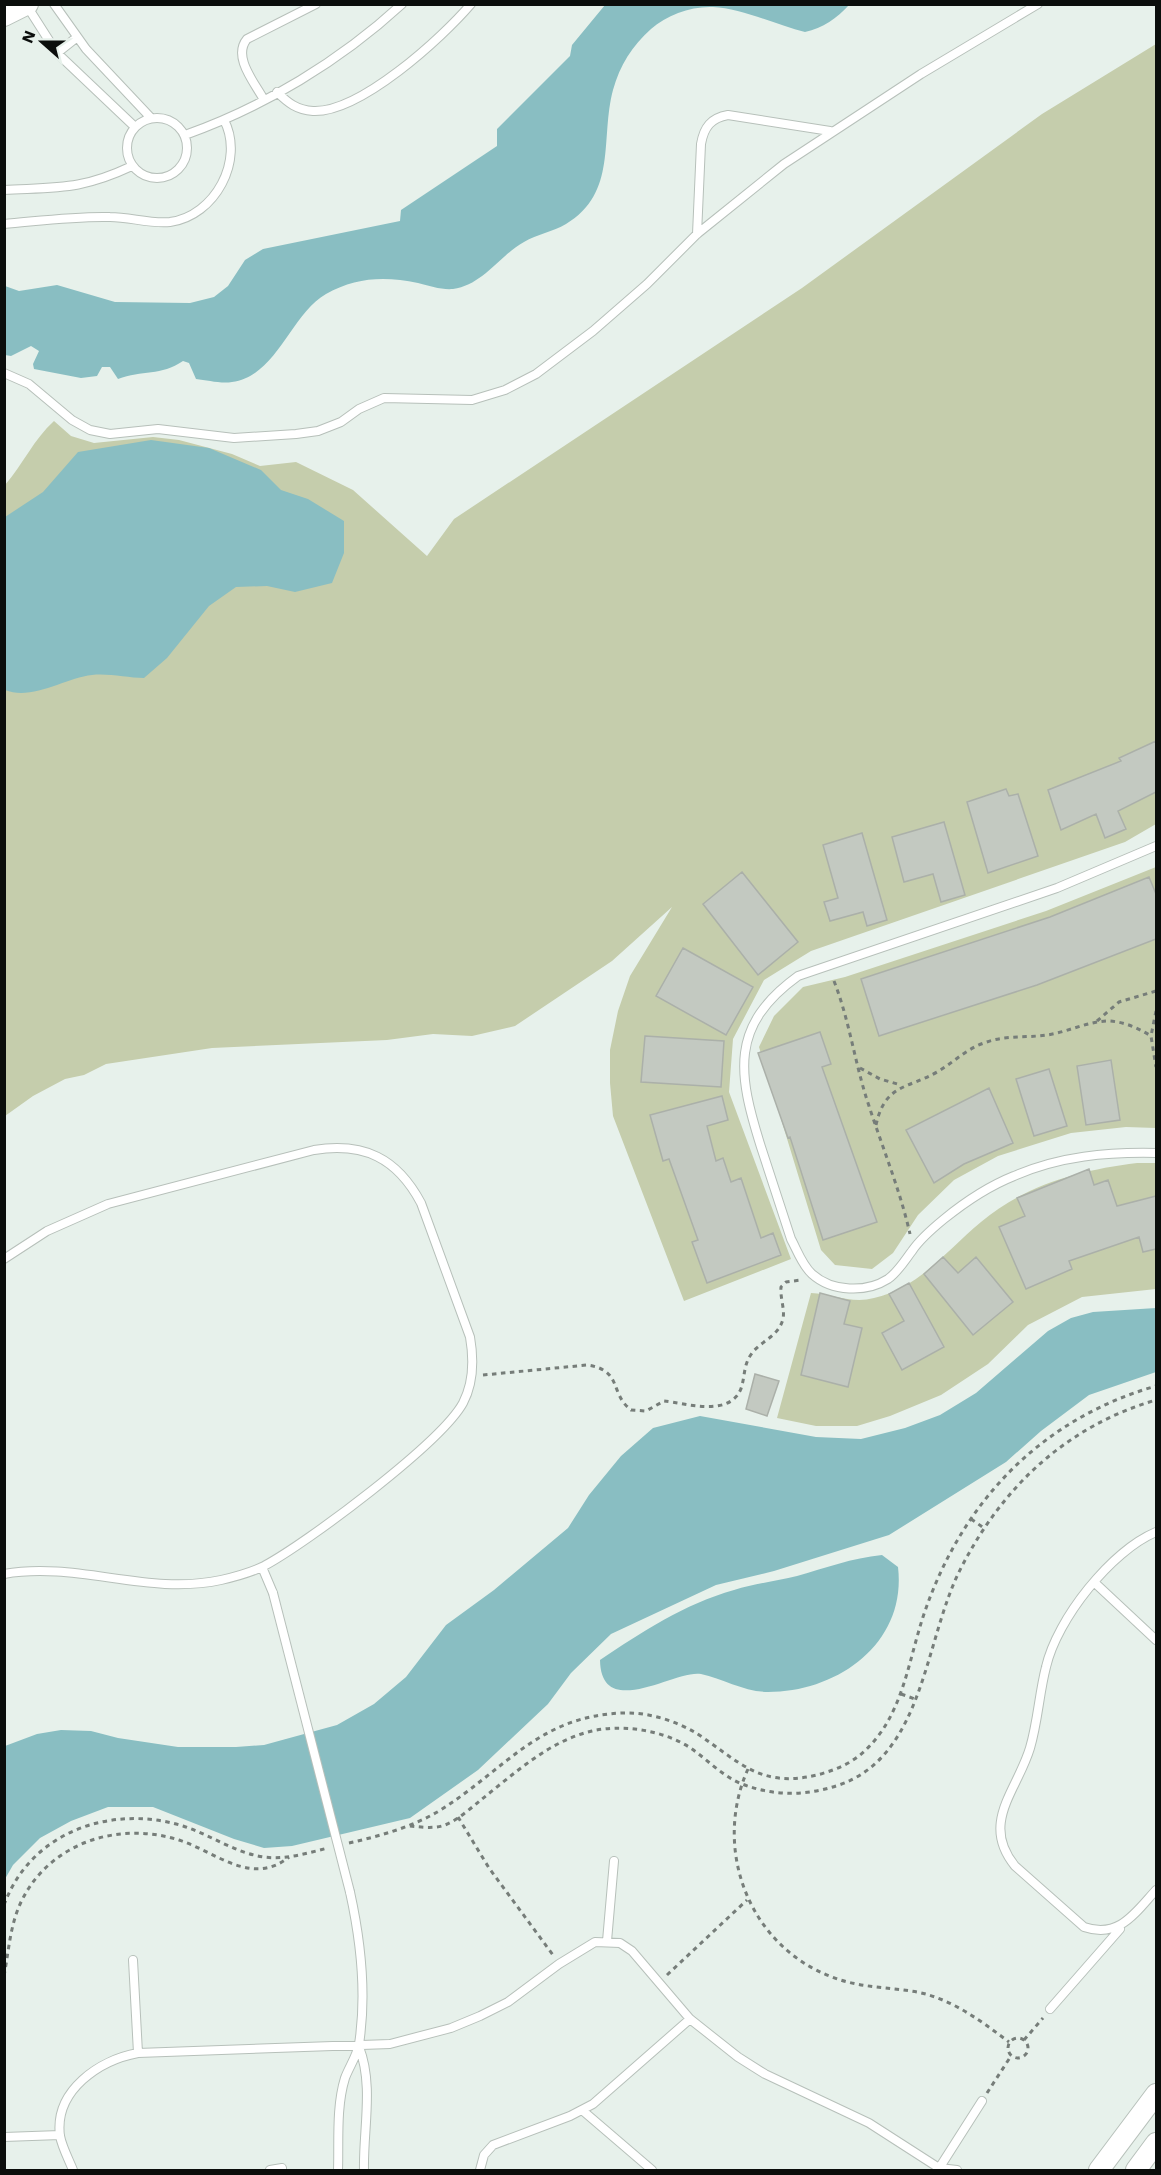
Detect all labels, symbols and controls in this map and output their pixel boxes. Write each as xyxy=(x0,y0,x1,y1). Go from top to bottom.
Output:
north arrow xyxy=(12,12,72,72)
text: N xyxy=(17,28,39,46)

